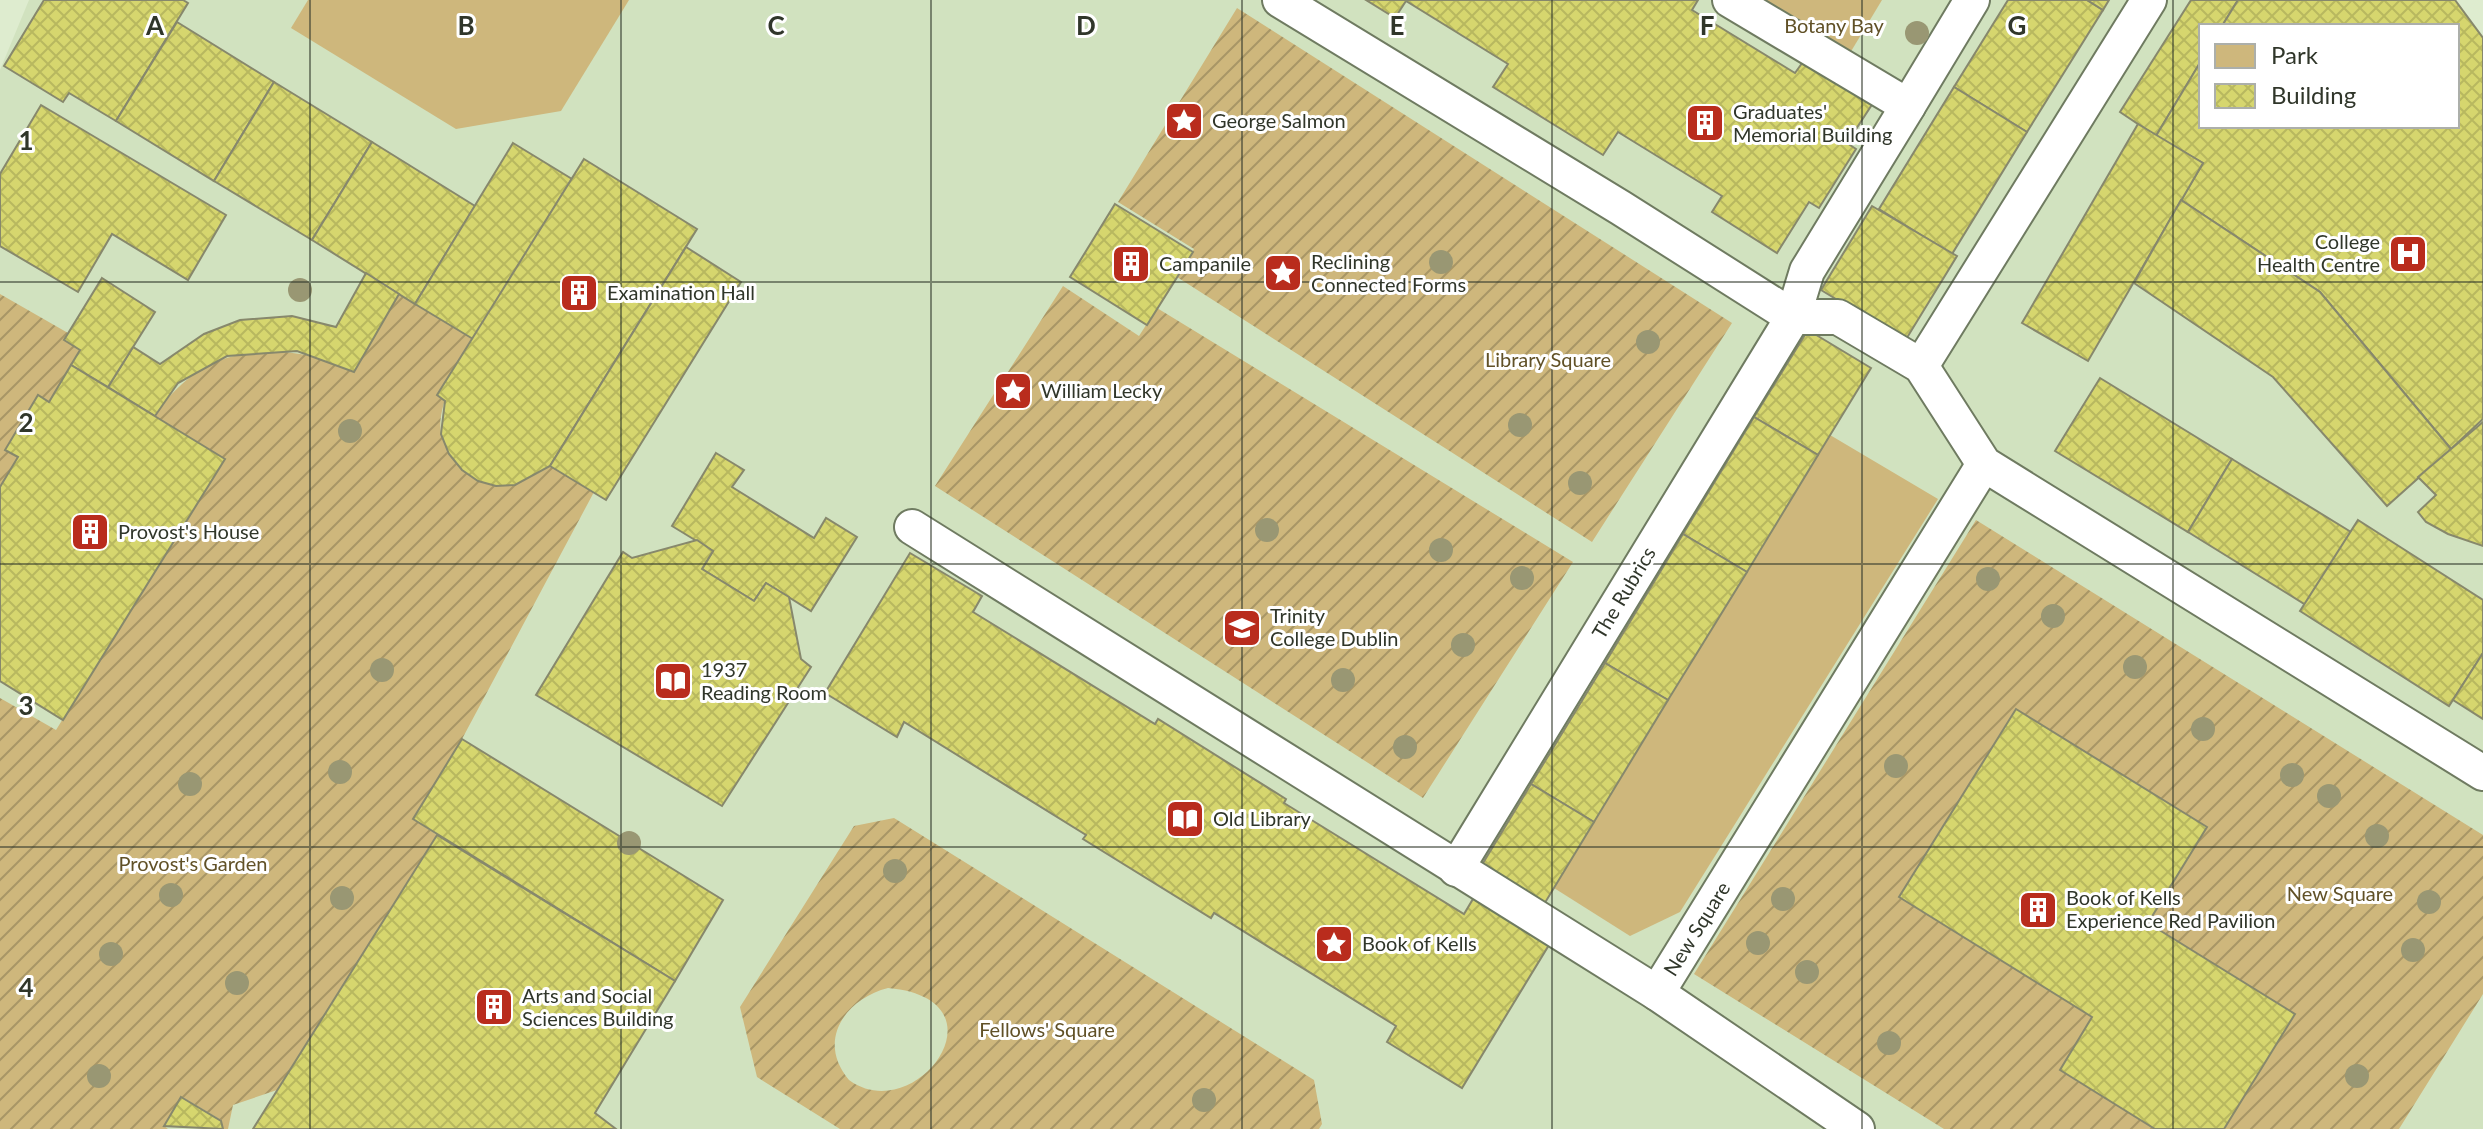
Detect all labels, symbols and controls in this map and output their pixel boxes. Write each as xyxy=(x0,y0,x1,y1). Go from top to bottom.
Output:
text: A xyxy=(145,9,165,41)
text: B xyxy=(457,9,475,41)
text: C xyxy=(767,9,785,41)
text: D xyxy=(1076,9,1096,41)
text: E xyxy=(1390,9,1404,41)
text: F xyxy=(1700,9,1714,41)
text: G xyxy=(2008,9,2026,41)
park label: Botany Bay xyxy=(1784,13,1885,37)
legend xyxy=(2199,24,2459,128)
text: Park xyxy=(2271,40,2319,69)
text: Building xyxy=(2271,80,2356,109)
place label: Graduates' Memorial Building xyxy=(1733,99,1892,146)
place icon: George Salmon xyxy=(1163,100,1205,142)
building icon: Graduates' Memorial Building xyxy=(1684,102,1726,144)
place label: George Salmon xyxy=(1212,108,1346,132)
text: 1 xyxy=(18,124,34,156)
place label: College Health Centre xyxy=(2257,229,2380,276)
hospital icon: College Health Centre xyxy=(2387,233,2429,275)
building icon: Campanile xyxy=(1110,243,1152,285)
place label: Reclining Connected Forms xyxy=(1311,249,1466,296)
place label: Campanile xyxy=(1159,251,1251,275)
place icon: Reclining Connected Forms xyxy=(1262,252,1304,294)
building icon: Examination Hall xyxy=(558,272,600,314)
place label: Examination Hall xyxy=(607,280,755,304)
park label: Library Square xyxy=(1485,347,1611,371)
place icon: William Lecky xyxy=(992,370,1034,412)
place label: William Lecky xyxy=(1041,378,1163,402)
text: 2 xyxy=(18,406,34,438)
building icon: Provost's House xyxy=(69,511,111,553)
place label: Provost's House xyxy=(118,519,259,543)
street label: The Rubrics xyxy=(1586,542,1660,643)
place label: Trinity College Dublin xyxy=(1270,603,1399,650)
school or university icon: Trinity College Dublin xyxy=(1221,607,1263,649)
place label: 1937 Reading Room xyxy=(701,657,827,704)
library icon: 1937 Reading Room xyxy=(652,660,694,702)
text: 3 xyxy=(18,689,34,721)
library icon: Old Library xyxy=(1164,798,1206,840)
place label: Old Library xyxy=(1213,806,1311,830)
park label: Provost's Garden xyxy=(119,851,267,875)
street label: New Square xyxy=(1658,877,1735,980)
park label: New Square xyxy=(2287,881,2393,905)
place label: Book of Kells Experience Red Pavilion xyxy=(2066,885,2275,932)
building icon: Book of Kells Experience Red Pavilion xyxy=(2017,889,2059,931)
place icon: Book of Kells xyxy=(1313,923,1355,965)
place label: Book of Kells xyxy=(1362,931,1477,955)
text: 4 xyxy=(18,971,34,1003)
place label: Arts and Social Sciences Building xyxy=(522,983,674,1030)
building icon: Arts and Social Sciences Building xyxy=(473,986,515,1028)
park label: Fellows' Square xyxy=(979,1017,1115,1041)

